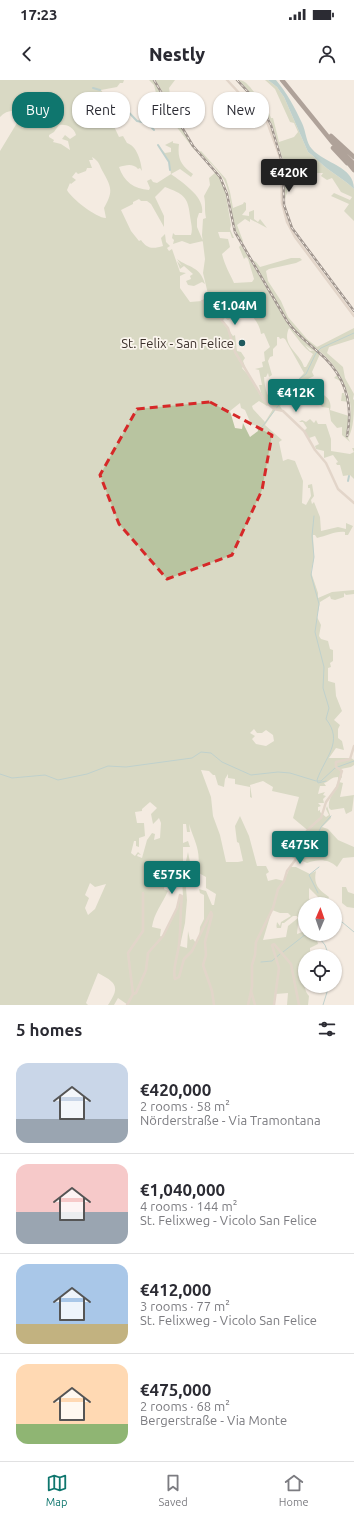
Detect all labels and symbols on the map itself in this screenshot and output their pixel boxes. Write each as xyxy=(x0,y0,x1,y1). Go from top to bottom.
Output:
pin: €420K xyxy=(261,159,317,193)
pin: €1.04M xyxy=(202,292,268,326)
place label: St. Felix - San Felice xyxy=(121,336,234,350)
marker: St. Felix - San Felice xyxy=(237,338,247,348)
pin: €412K xyxy=(268,379,324,413)
pin: €475K xyxy=(272,831,328,865)
pin: €575K xyxy=(144,861,200,895)
north arrow xyxy=(298,897,342,941)

